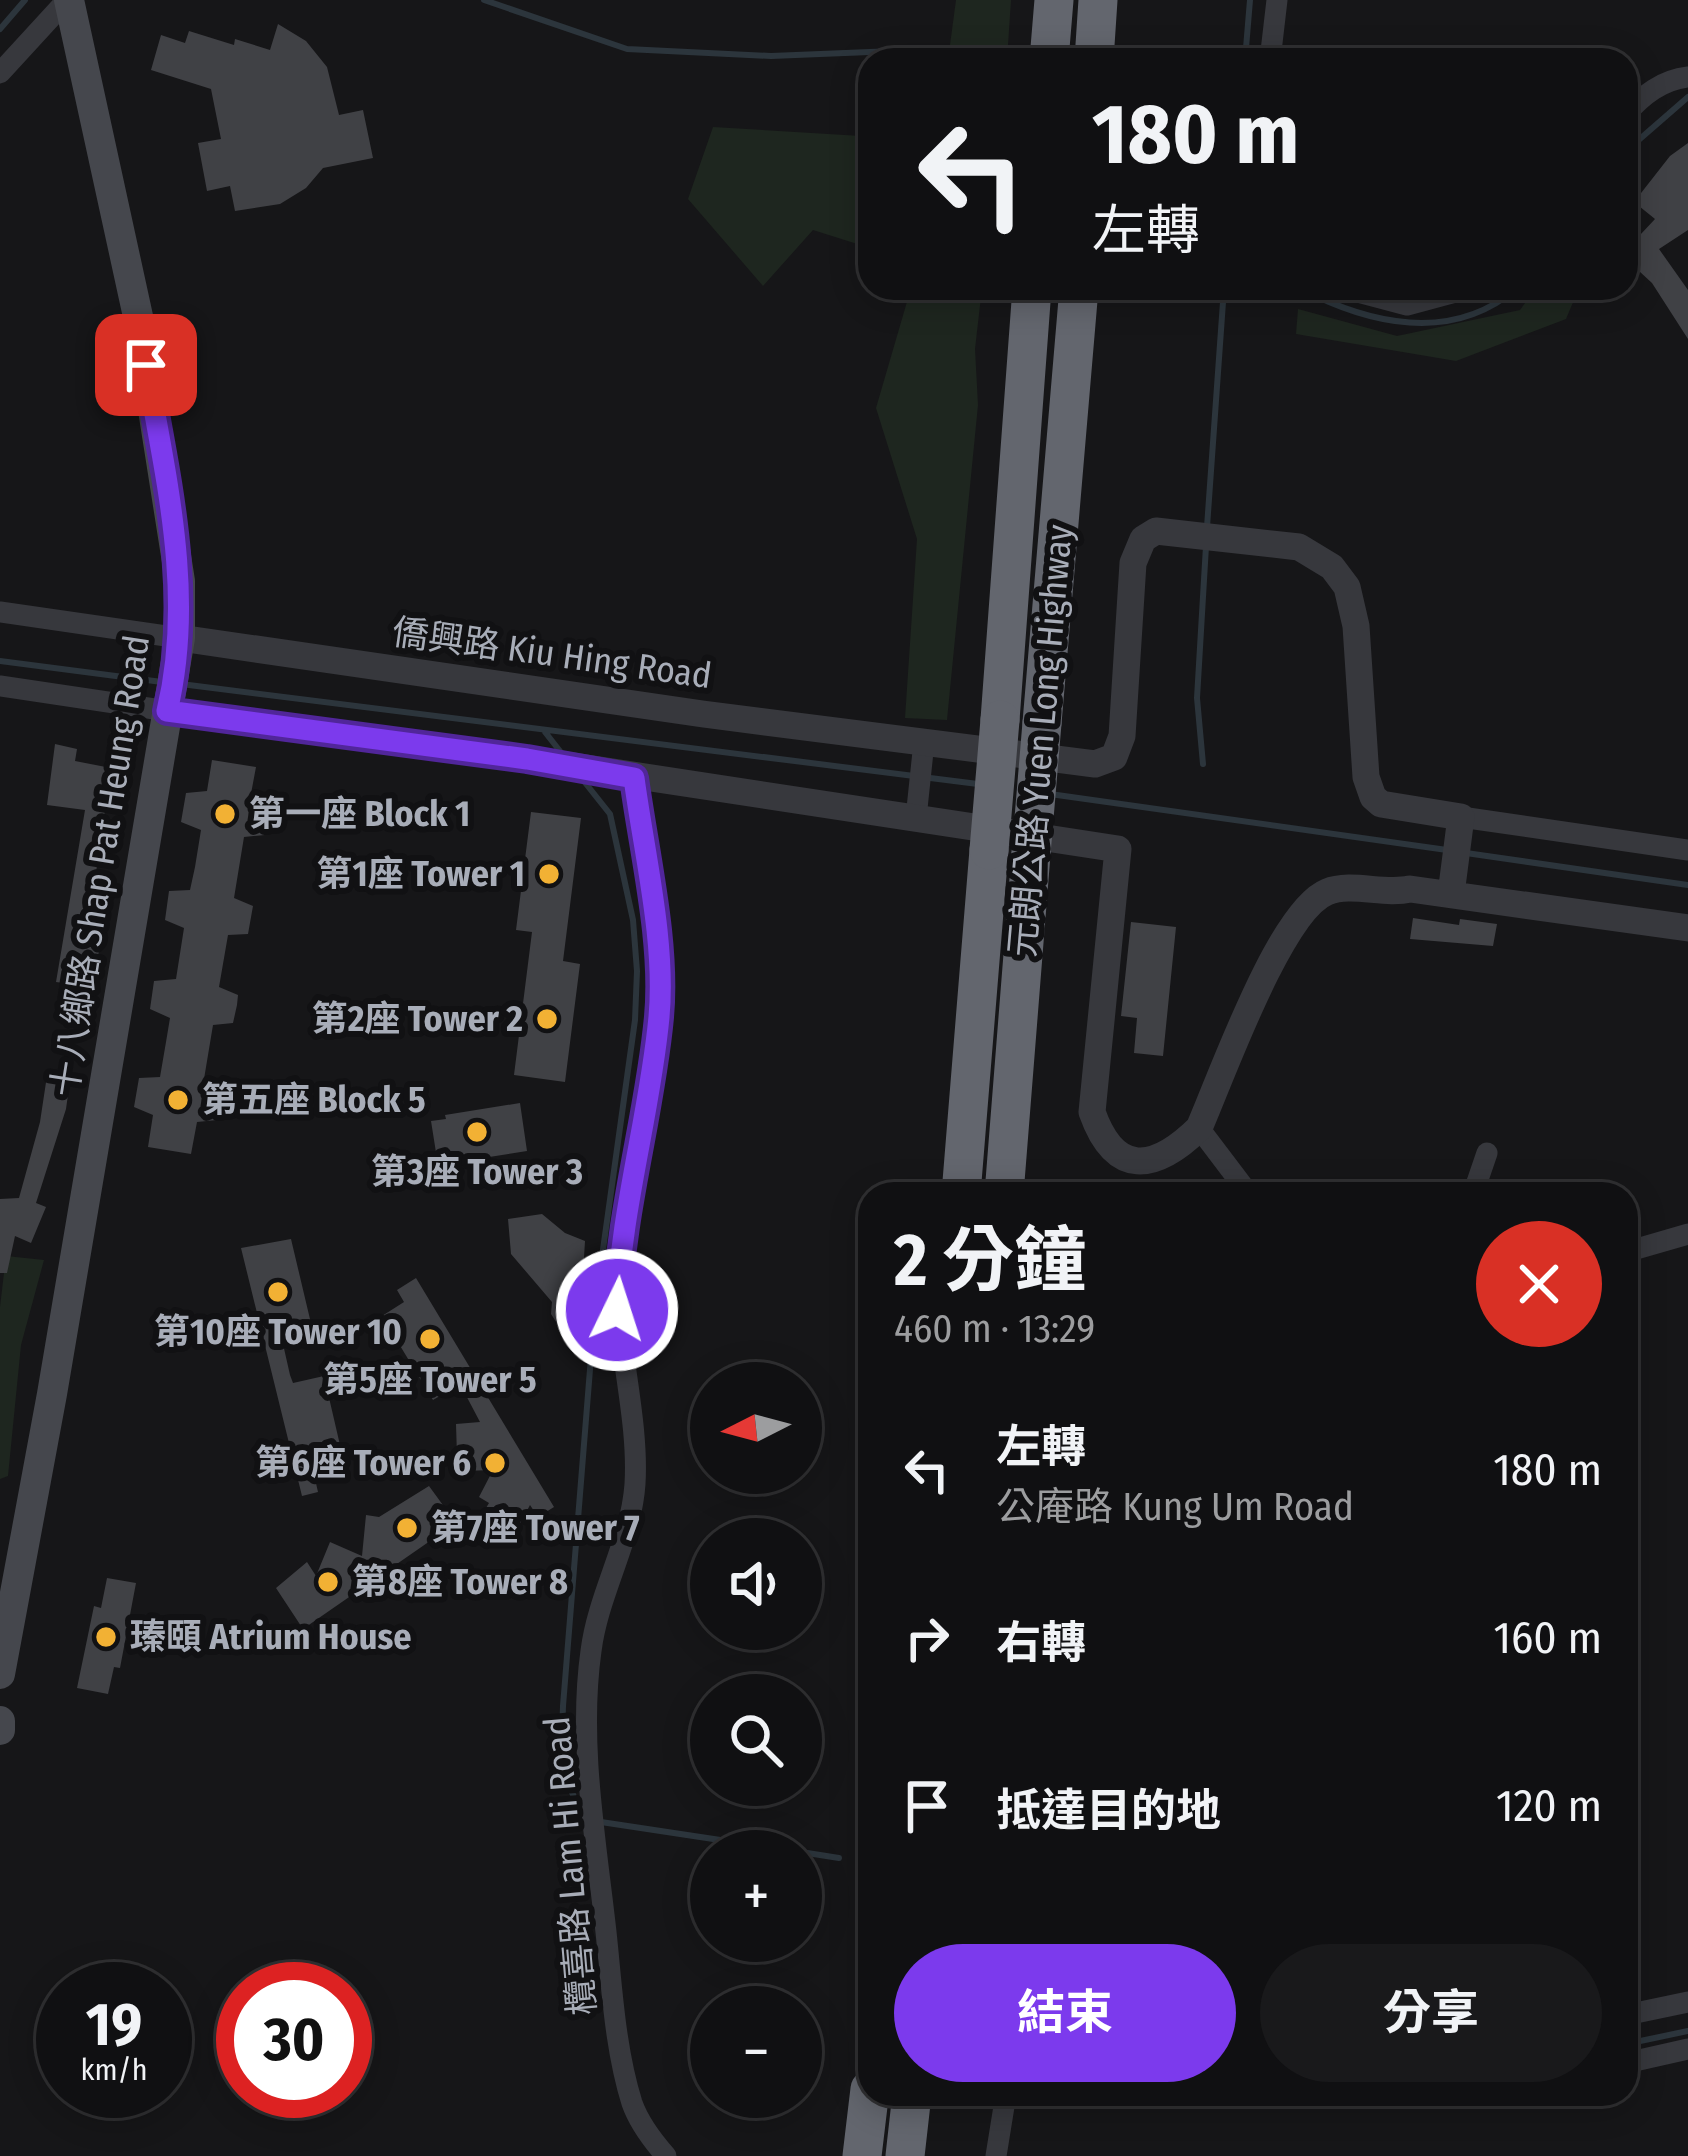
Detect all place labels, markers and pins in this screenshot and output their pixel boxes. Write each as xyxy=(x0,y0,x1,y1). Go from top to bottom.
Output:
pin xyxy=(95,314,197,416)
place label: 第一座 Block 1 xyxy=(249,792,470,836)
marker: 第一座 Block 1 xyxy=(212,801,238,827)
place label: 第1座 Tower 1 xyxy=(317,852,525,896)
marker: 第1座 Tower 1 xyxy=(536,861,562,887)
place label: 第2座 Tower 2 xyxy=(312,997,523,1041)
marker: 第2座 Tower 2 xyxy=(534,1006,560,1032)
place label: 第五座 Block 5 xyxy=(202,1078,426,1122)
marker: 第五座 Block 5 xyxy=(165,1087,191,1113)
marker: 第3座 Tower 3 xyxy=(464,1119,490,1145)
place label: 第3座 Tower 3 xyxy=(371,1150,583,1194)
marker: 第10座 Tower 10 xyxy=(265,1279,291,1305)
place label: 第10座 Tower 10 xyxy=(154,1310,402,1354)
marker: 第5座 Tower 5 xyxy=(417,1326,443,1352)
place label: 第5座 Tower 5 xyxy=(323,1358,537,1402)
place label: 第6座 Tower 6 xyxy=(255,1441,471,1485)
marker: 第6座 Tower 6 xyxy=(482,1450,508,1476)
place label: 第7座 Tower 7 xyxy=(431,1506,640,1550)
marker: 第7座 Tower 7 xyxy=(394,1515,420,1541)
place label: 第8座 Tower 8 xyxy=(352,1560,568,1604)
marker: 第8座 Tower 8 xyxy=(315,1569,341,1595)
place label: 瑧頤 Atrium House xyxy=(130,1615,411,1659)
marker: 瑧頤 Atrium House xyxy=(93,1624,119,1650)

